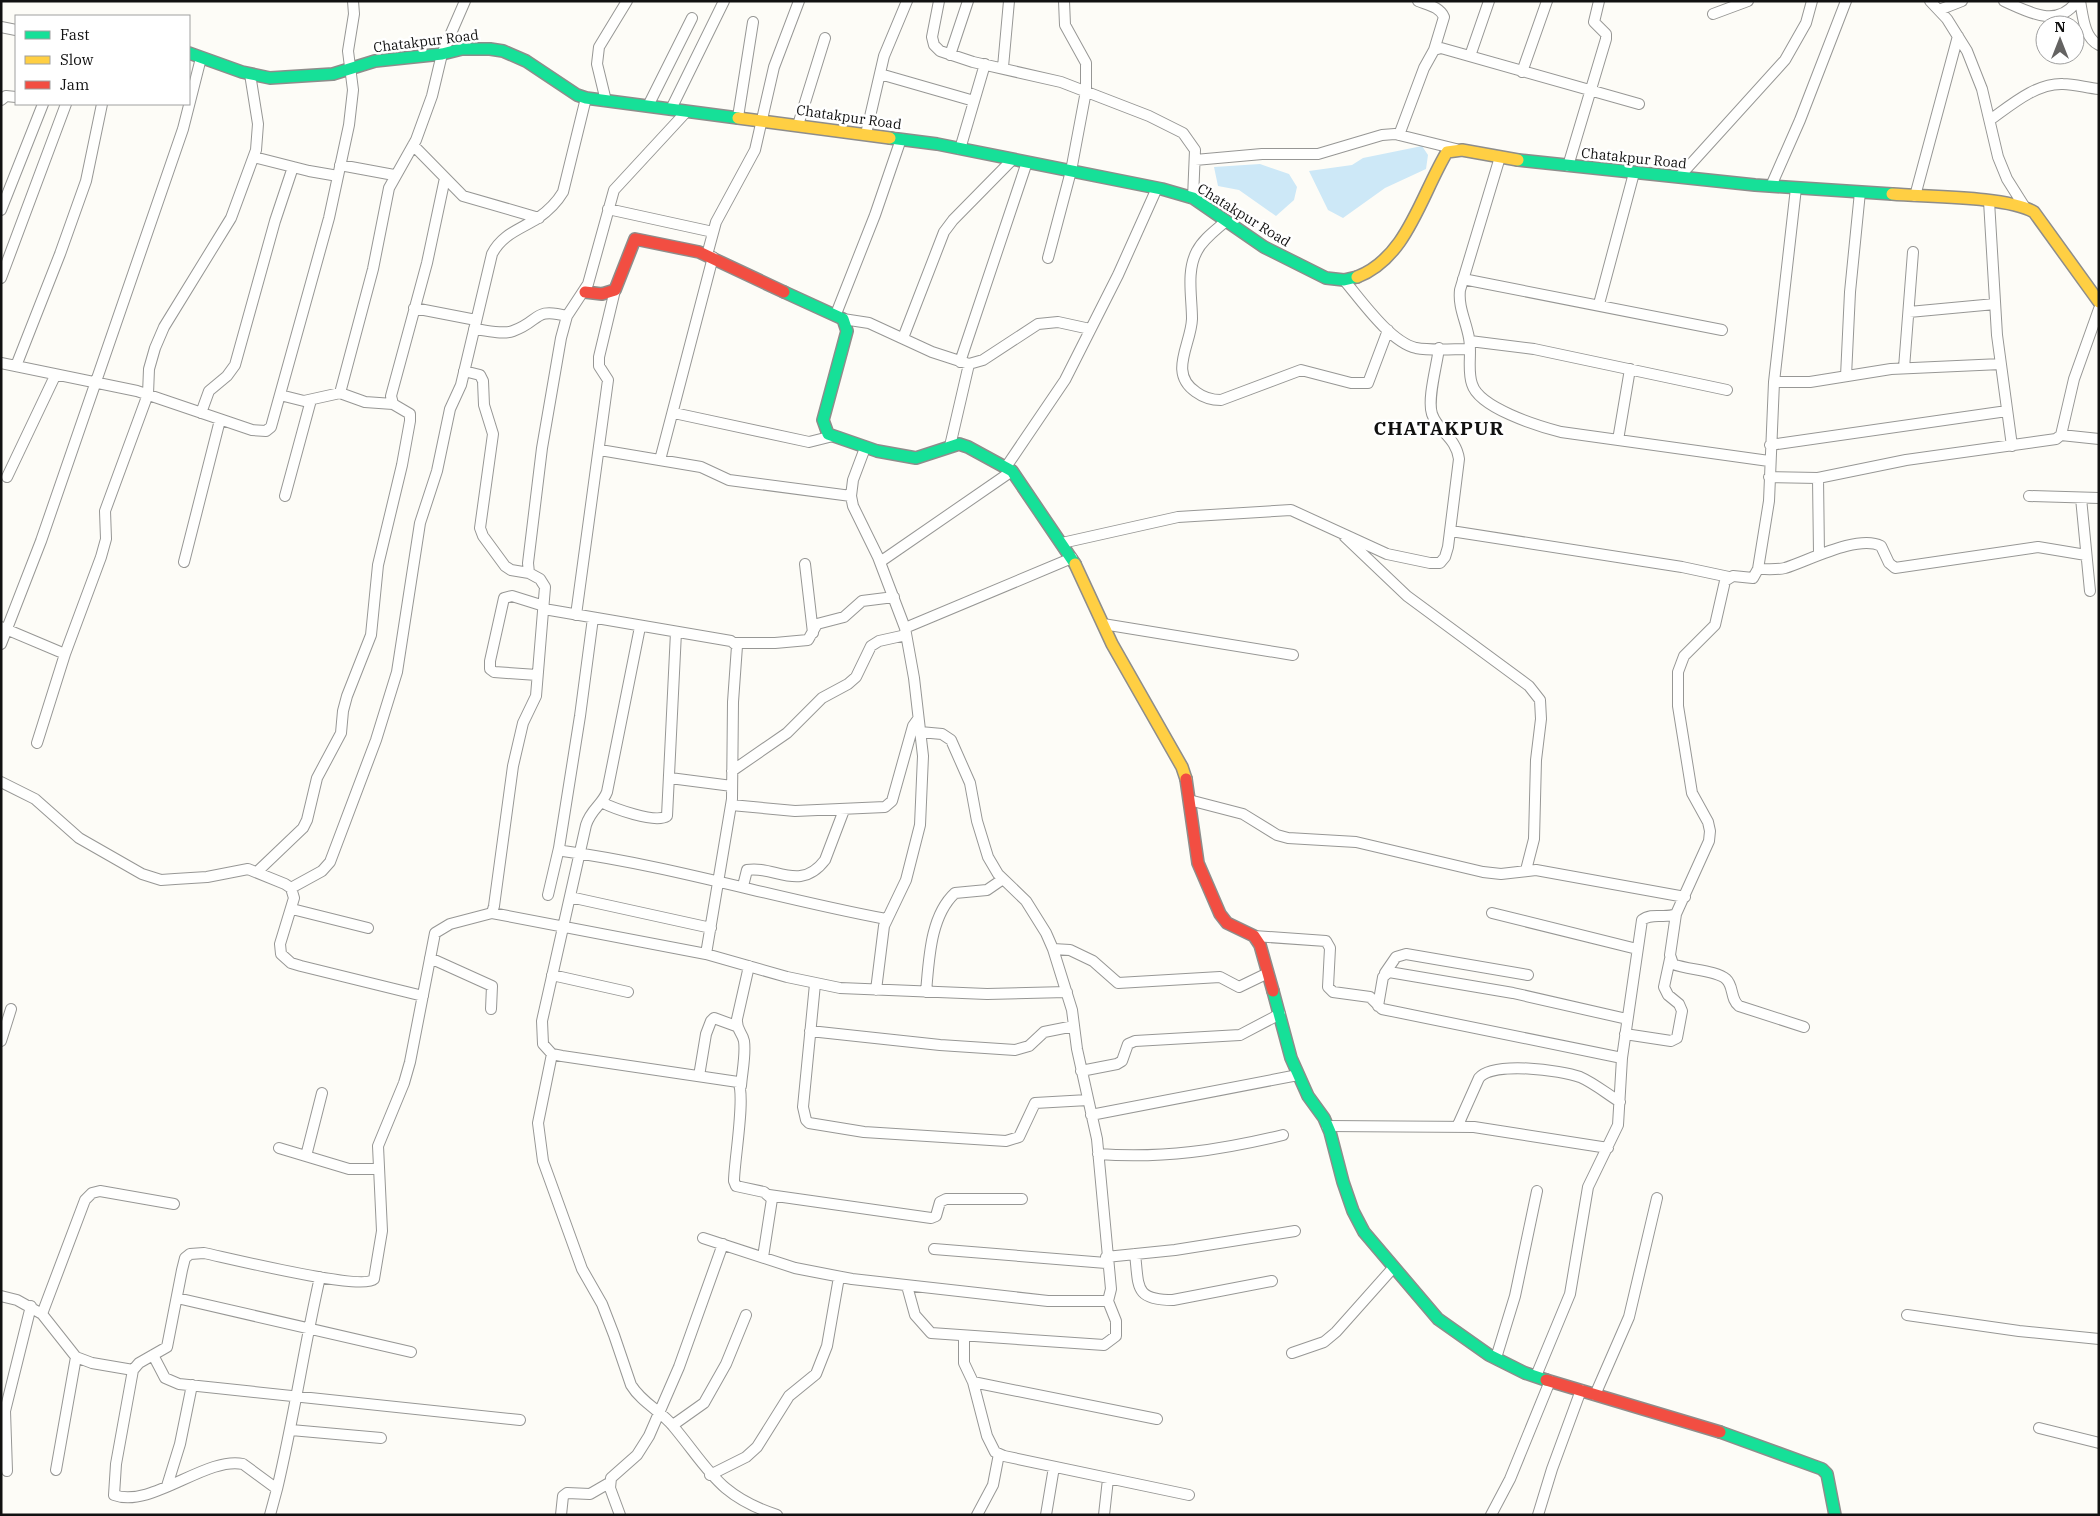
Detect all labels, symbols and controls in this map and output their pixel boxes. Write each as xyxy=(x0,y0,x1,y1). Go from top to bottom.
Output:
legend xyxy=(15,15,190,105)
north arrow xyxy=(2035,15,2085,65)
text: N xyxy=(2054,18,2066,36)
text: Fast xyxy=(60,25,90,44)
street label: Chatakpur Road xyxy=(372,26,480,56)
text: Slow xyxy=(60,50,94,69)
text: Jam xyxy=(60,75,89,94)
street label: Chatakpur Road xyxy=(795,101,903,133)
street label: Chatakpur Road xyxy=(1580,143,1688,173)
street label: Chatakpur Road xyxy=(1194,179,1294,251)
district label: CHATAKPUR xyxy=(1374,416,1504,440)

